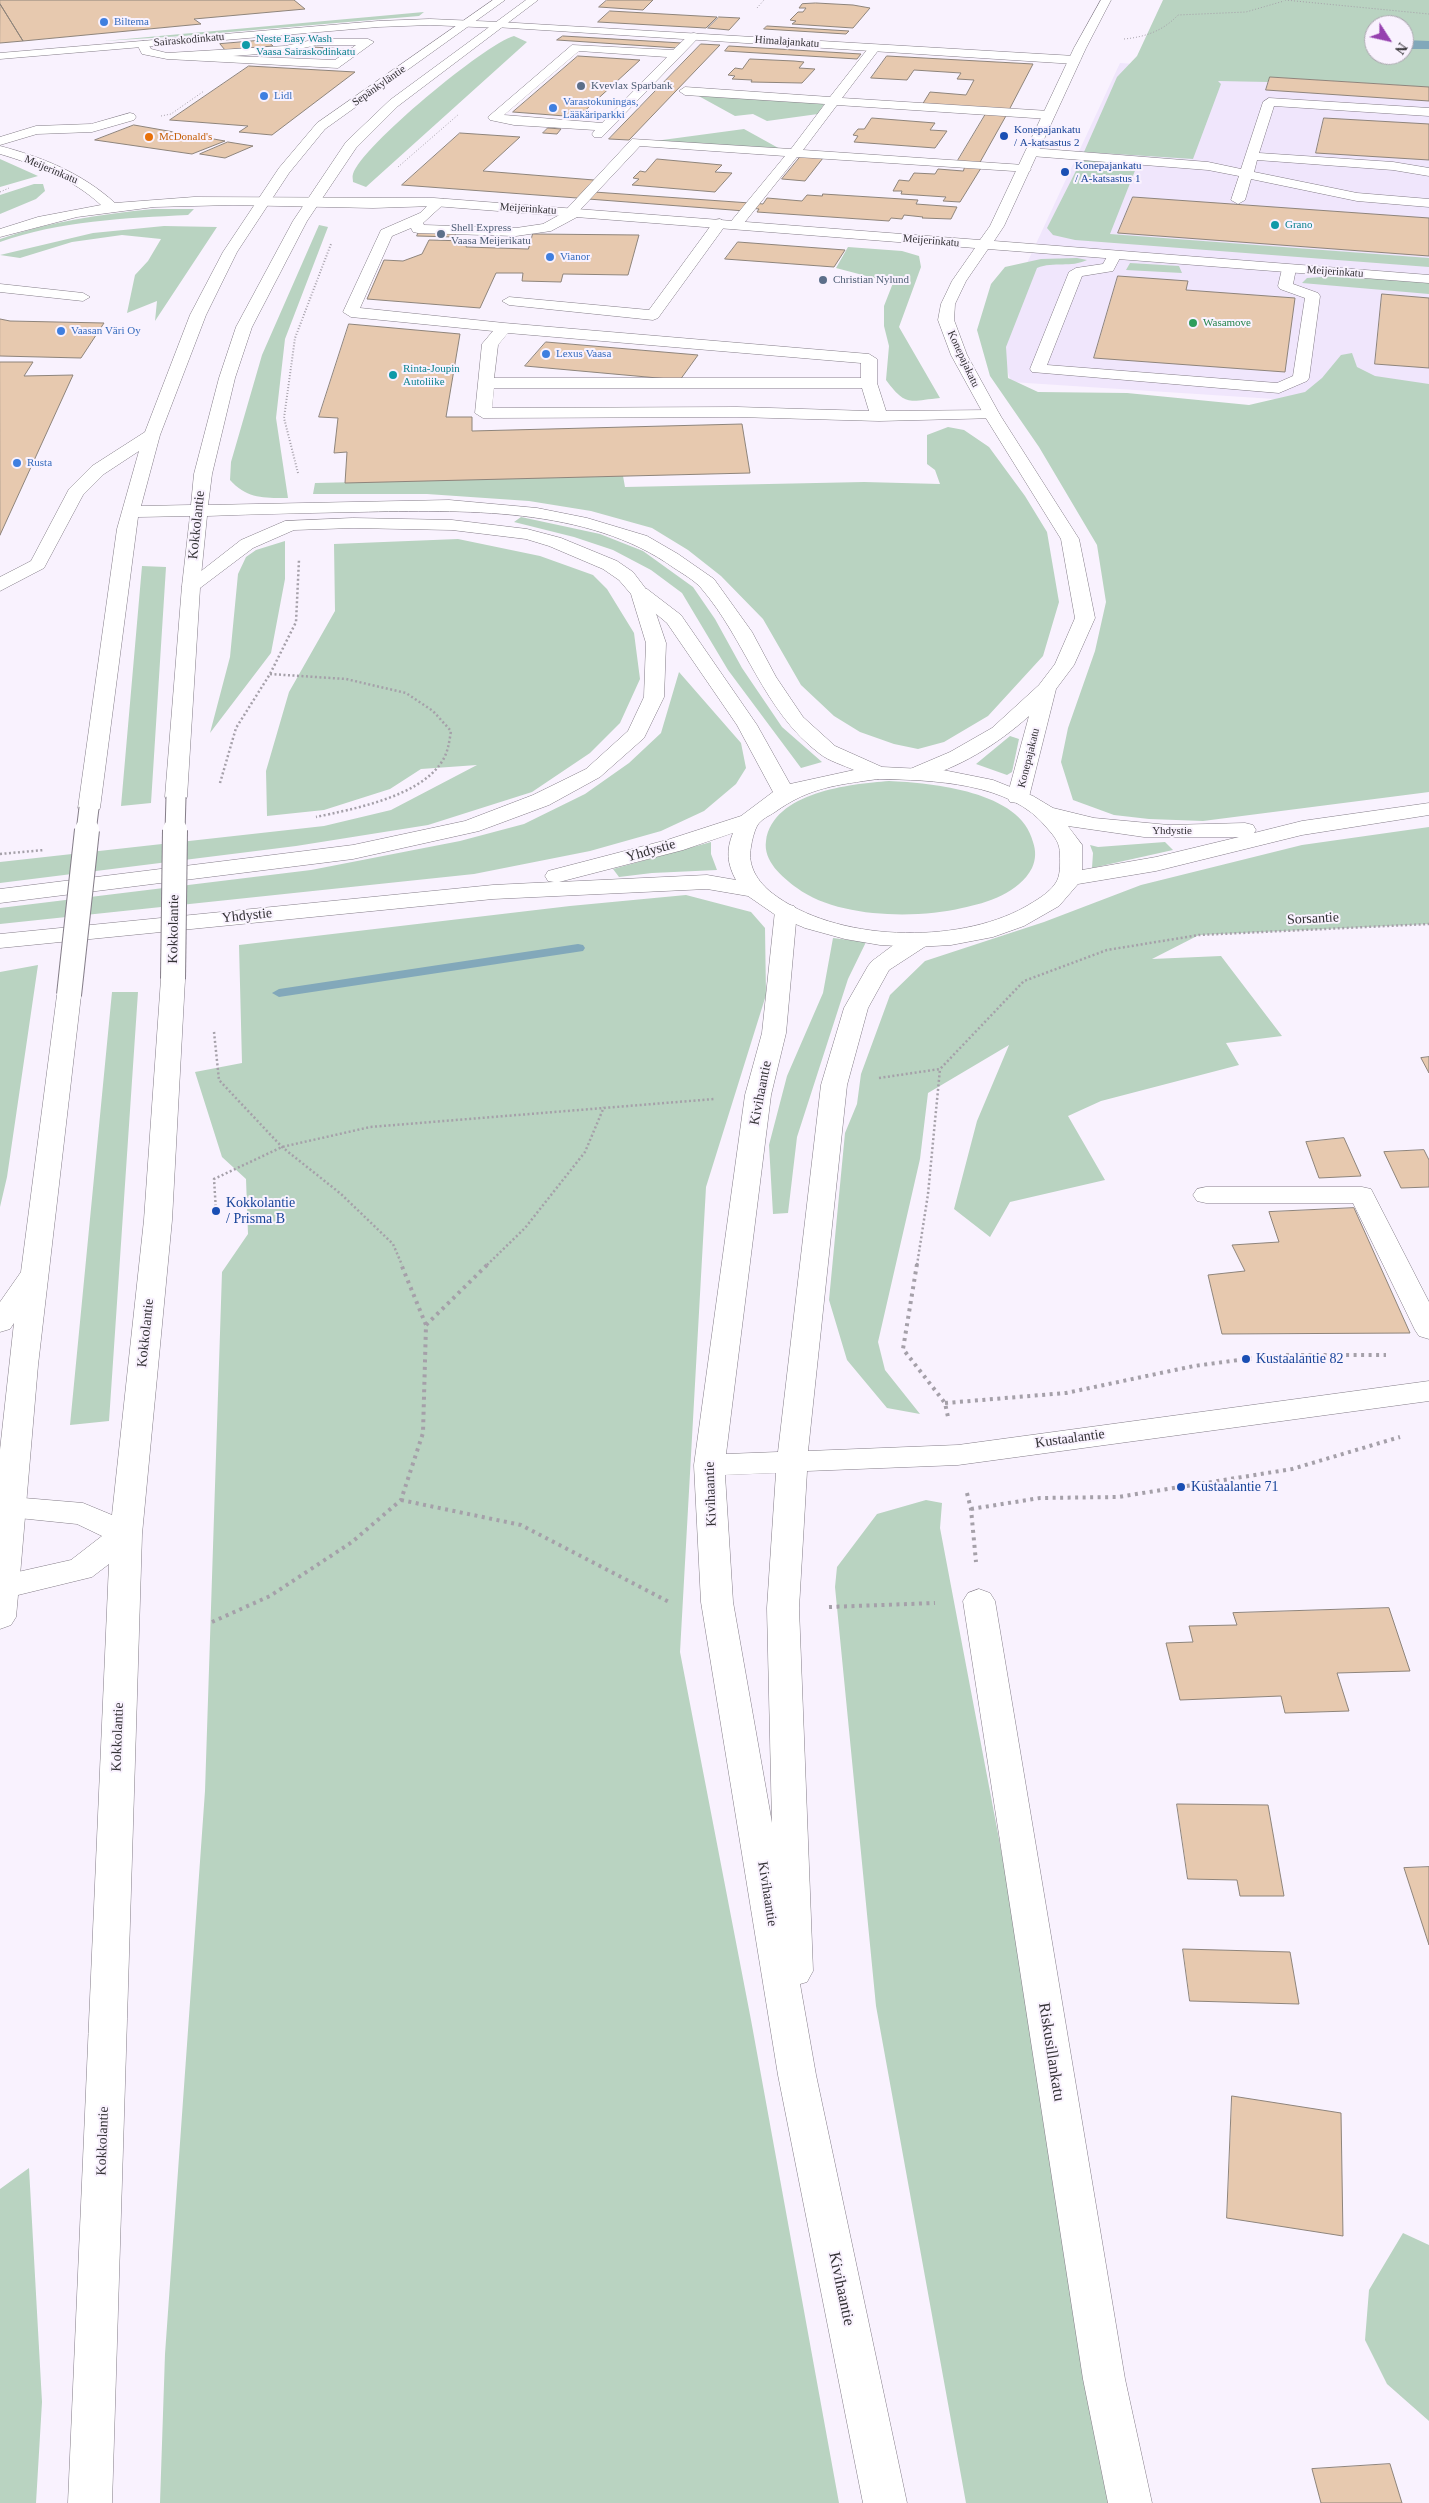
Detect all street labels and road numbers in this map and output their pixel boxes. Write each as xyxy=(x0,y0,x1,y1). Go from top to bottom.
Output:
street label: Sairaskodinkatu xyxy=(153,30,225,50)
street label: Himalajankatu xyxy=(754,33,820,51)
street label: Sepänkyläntie xyxy=(350,63,408,109)
street label: Meijerinkatu xyxy=(22,153,80,187)
street label: Meijerinkatu xyxy=(499,200,557,218)
street label: Meijerinkatu xyxy=(902,232,960,250)
street label: Meijerinkatu xyxy=(1306,263,1364,281)
street label: Konepajakatu xyxy=(944,329,982,389)
street label: Kokkolantie xyxy=(185,490,209,560)
street label: Konepajakatu xyxy=(1015,727,1043,789)
street label: Yhdystie xyxy=(1152,824,1192,838)
street label: Yhdystie xyxy=(624,836,678,866)
street label: Kokkolantie xyxy=(165,894,183,964)
street label: Yhdystie xyxy=(221,905,273,927)
street label: Sorsantie xyxy=(1287,909,1339,929)
street label: Kivihaantie xyxy=(747,1059,775,1127)
street label: Kokkolantie xyxy=(134,1298,158,1368)
street label: Kustaalantie xyxy=(1034,1426,1106,1452)
street label: Kivihaantie xyxy=(701,1461,721,1527)
street label: Kokkolantie xyxy=(108,1702,128,1772)
street label: Kivihaantie xyxy=(754,1860,780,1928)
street label: Riskusillankatu xyxy=(1034,2001,1068,2103)
street label: Kokkolantie xyxy=(93,2106,113,2176)
street label: Kivihaantie xyxy=(824,2250,858,2328)

